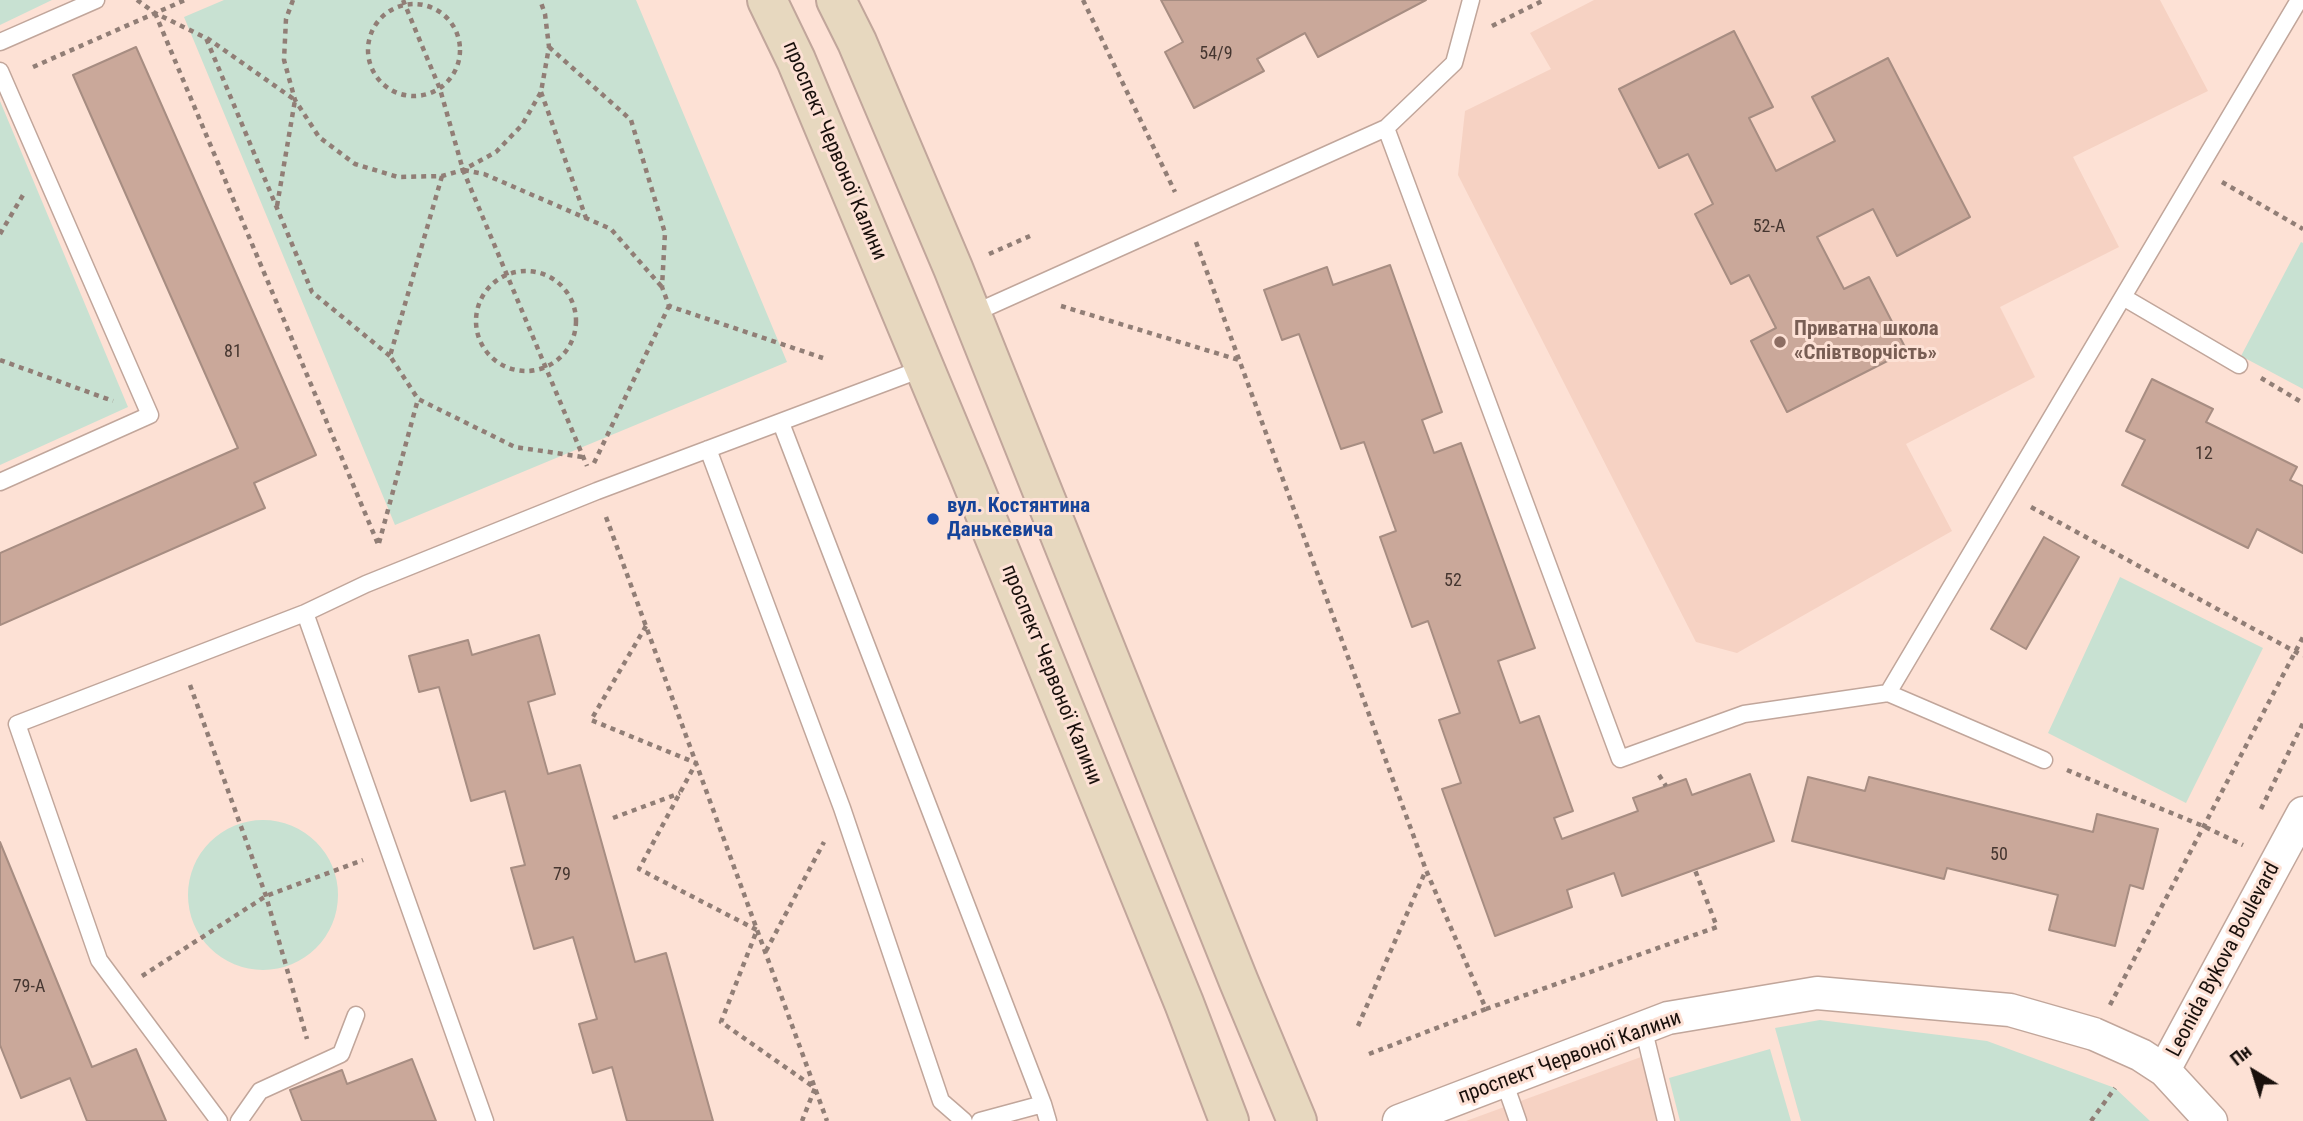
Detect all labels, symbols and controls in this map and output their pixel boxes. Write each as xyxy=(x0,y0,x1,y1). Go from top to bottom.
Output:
street label: проспект Червоної Калини xyxy=(776,38,892,264)
house number: 54/9 xyxy=(1199,43,1233,65)
house number: 52-А xyxy=(1753,216,1785,238)
place label: Приватна школа «Співтворчість» xyxy=(1794,317,1939,367)
marker: Приватна школа «Співтворчість» xyxy=(1772,334,1788,350)
house number: 81 xyxy=(224,341,242,363)
house number: 12 xyxy=(2195,443,2213,465)
place label: вул. Костянтина Данькевича xyxy=(947,494,1090,544)
marker: вул. Костянтина Данькевича xyxy=(925,511,941,527)
street label: проспект Червоної Калини xyxy=(995,561,1107,789)
house number: 52 xyxy=(1444,570,1462,592)
house number: 50 xyxy=(1990,844,2008,866)
street label: Leonida Bykova Boulevard xyxy=(2162,858,2286,1062)
house number: 79 xyxy=(553,864,571,886)
house number: 79-А xyxy=(13,976,45,998)
street label: проспект Червоної Калини xyxy=(1455,1006,1685,1110)
north arrow xyxy=(2219,1037,2289,1107)
text: Пн xyxy=(2225,1039,2256,1071)

